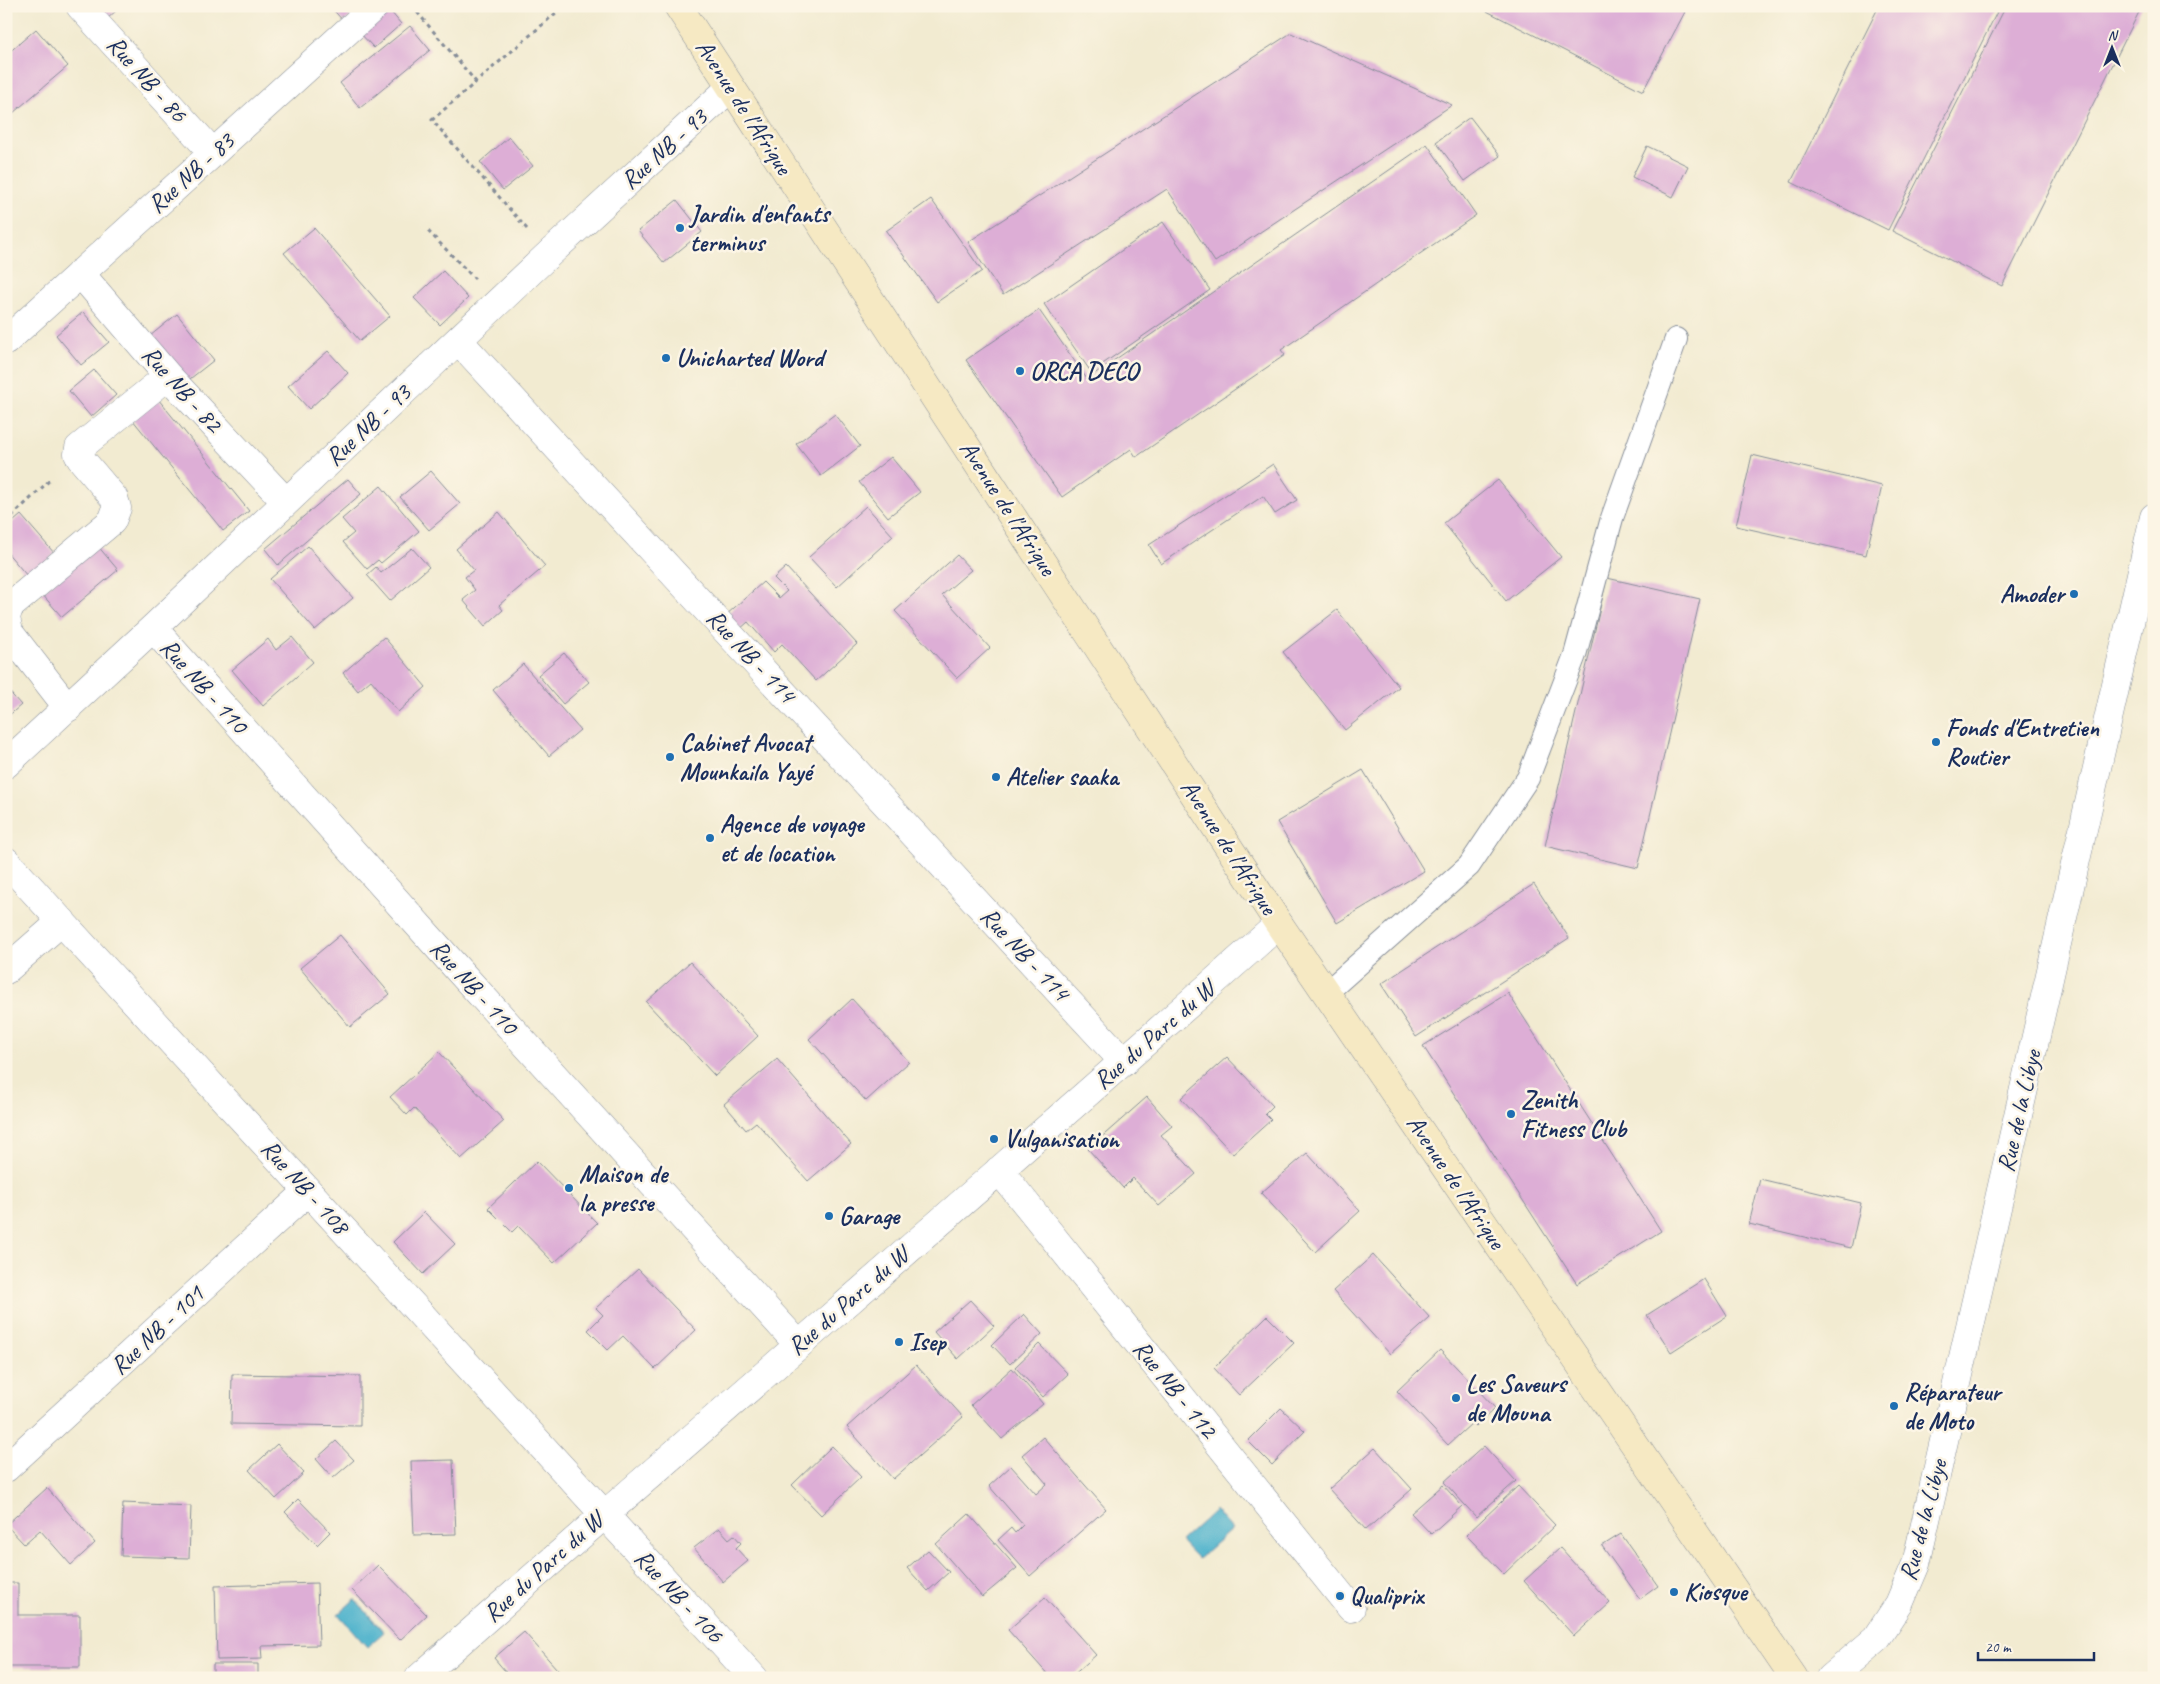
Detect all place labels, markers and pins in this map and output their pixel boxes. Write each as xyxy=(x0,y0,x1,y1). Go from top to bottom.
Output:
place label: Jardin d'enfants terminus xyxy=(688,198,832,259)
marker: Jardin d'enfants terminus xyxy=(674,222,686,234)
place label: Unicharted Word xyxy=(676,342,828,374)
marker: Unicharted Word xyxy=(660,352,672,364)
place label: ORCA DECO xyxy=(1030,355,1141,387)
marker: ORCA DECO xyxy=(1014,365,1026,377)
place label: Amoder xyxy=(2000,578,2067,610)
marker: Amoder xyxy=(2068,588,2080,600)
place label: Fonds d'Entretien Routier xyxy=(1946,712,2099,773)
place label: Cabinet Avocat Mounkaila Yayé xyxy=(680,727,815,788)
marker: Fonds d'Entretien Routier xyxy=(1930,736,1942,748)
marker: Cabinet Avocat Mounkaila Yayé xyxy=(664,751,676,763)
place label: Atelier saaka xyxy=(1006,761,1121,793)
marker: Atelier saaka xyxy=(990,771,1002,783)
place label: Agence de voyage et de location xyxy=(720,808,865,869)
marker: Agence de voyage et de location xyxy=(704,832,716,844)
place label: Zenith Fitness Club xyxy=(1521,1084,1628,1145)
marker: Zenith Fitness Club xyxy=(1505,1108,1517,1120)
place label: Vulganisation xyxy=(1004,1123,1120,1155)
marker: Vulganisation xyxy=(988,1133,1000,1145)
place label: Maison de la presse xyxy=(579,1158,670,1219)
marker: Maison de la presse xyxy=(563,1182,575,1194)
place label: Garage xyxy=(839,1200,901,1232)
marker: Garage xyxy=(823,1210,835,1222)
place label: Isep xyxy=(909,1326,948,1358)
marker: Isep xyxy=(893,1336,905,1348)
place label: Les Saveurs de Mouna xyxy=(1466,1368,1568,1429)
place label: Réparateur de Moto xyxy=(1904,1376,2003,1437)
marker: Les Saveurs de Mouna xyxy=(1450,1392,1462,1404)
marker: Réparateur de Moto xyxy=(1888,1400,1900,1412)
place label: Kiosque xyxy=(1684,1576,1749,1608)
place label: Qualiprix xyxy=(1350,1580,1426,1612)
marker: Kiosque xyxy=(1668,1586,1680,1598)
marker: Qualiprix xyxy=(1334,1590,1346,1602)

